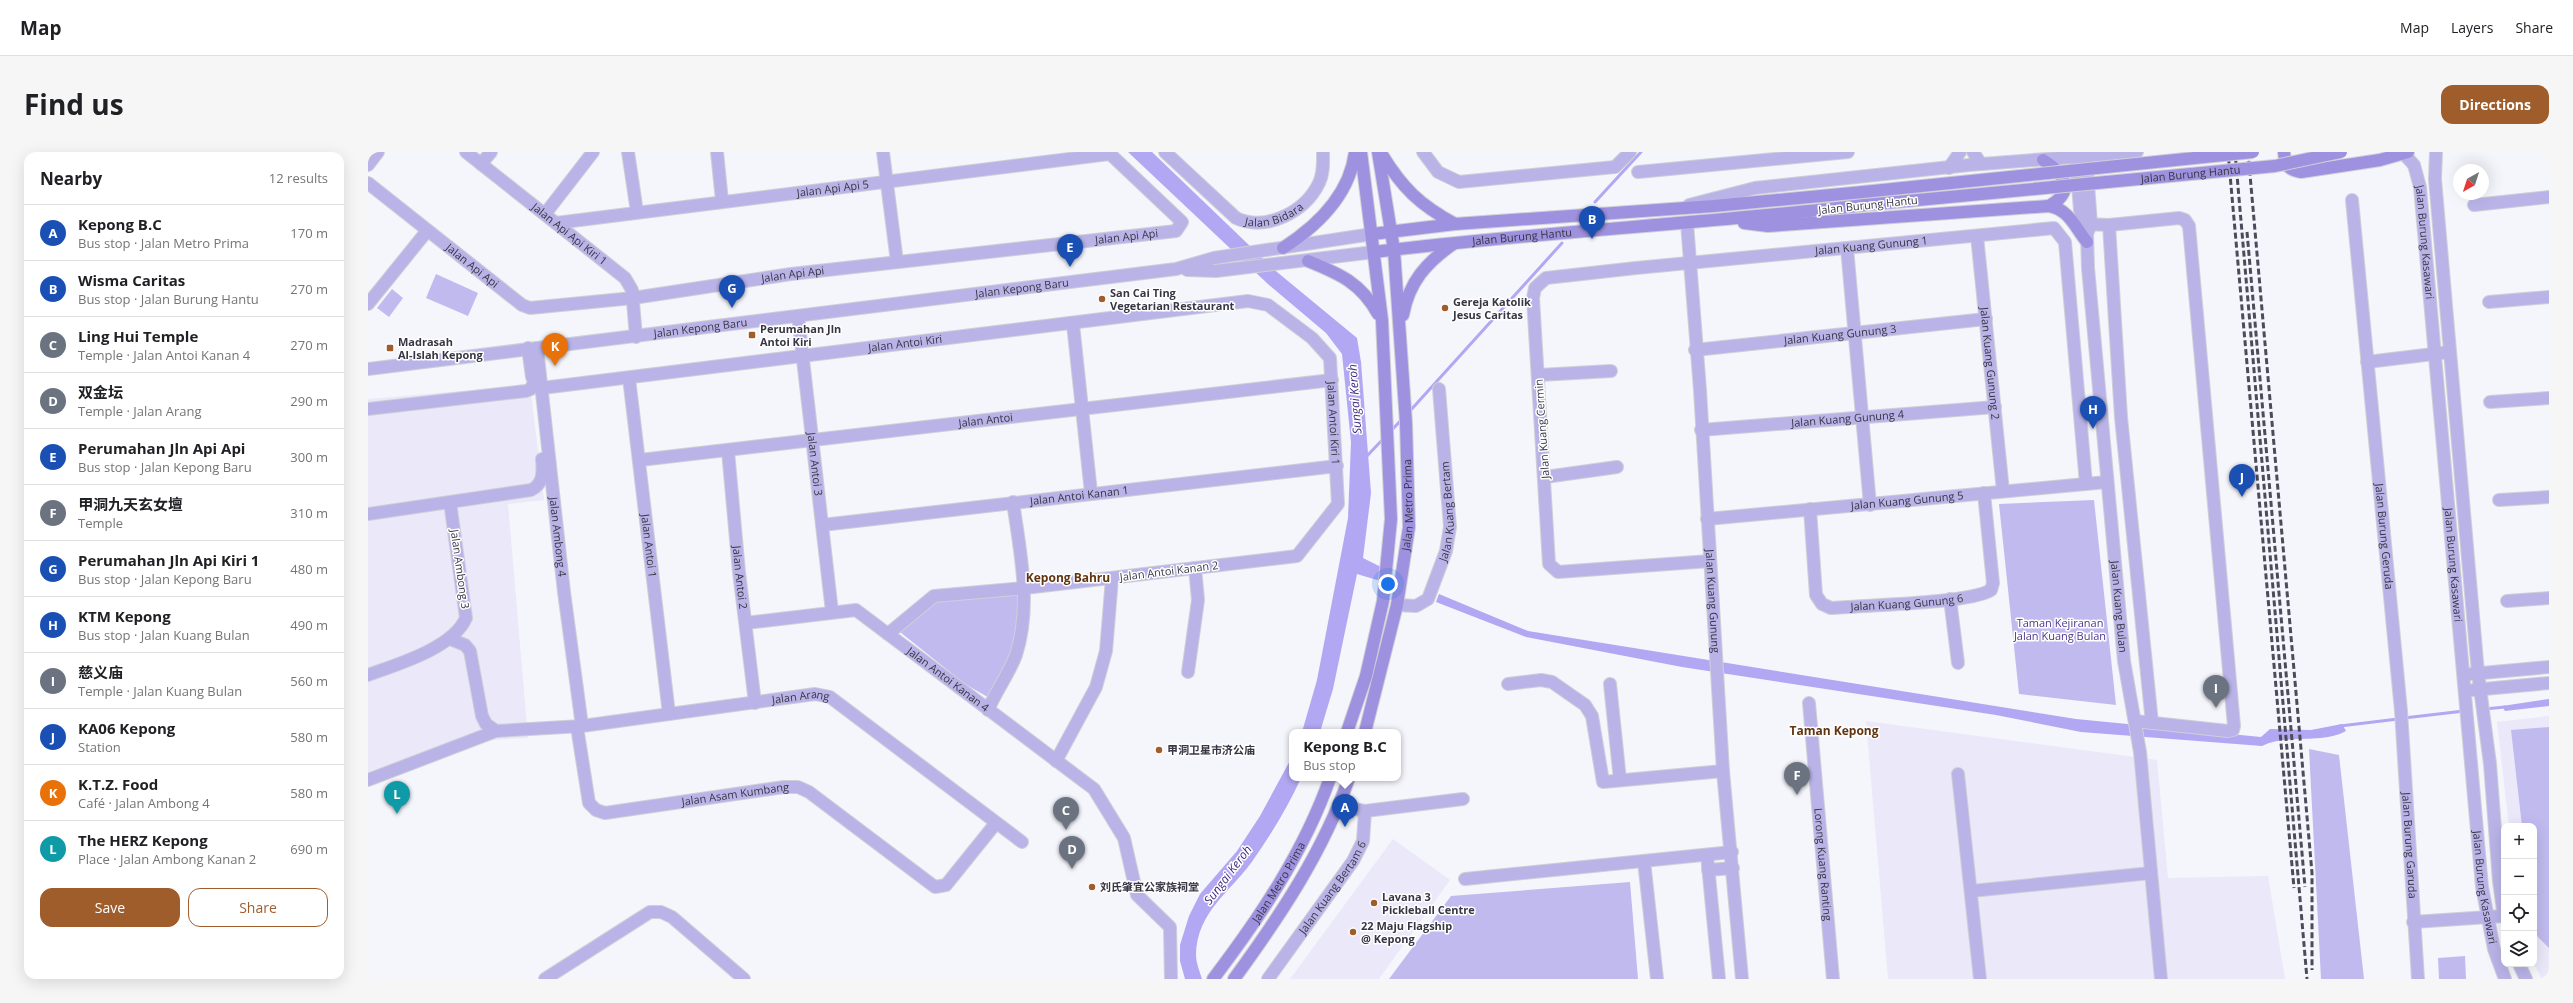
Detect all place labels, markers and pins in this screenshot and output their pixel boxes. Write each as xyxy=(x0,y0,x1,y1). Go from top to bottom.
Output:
pin: B xyxy=(1579,206,1605,239)
pin: E xyxy=(1057,234,1083,267)
pin: G xyxy=(719,275,745,308)
place label: San Cai Ting Vegetarian Restaurant xyxy=(1110,285,1235,313)
marker: San Cai Ting Vegetarian Restaurant xyxy=(1097,294,1107,304)
place label: Gereja Katolik Jesus Caritas xyxy=(1452,294,1531,322)
marker: Gereja Katolik Jesus Caritas xyxy=(1440,303,1450,313)
place label: Perumahan Jln Antoi Kiri xyxy=(760,321,841,349)
marker: Perumahan Jln Antoi Kiri xyxy=(747,330,757,340)
pin: K xyxy=(542,333,568,366)
place label: Madrasah Al-Islah Kepong xyxy=(398,334,483,362)
marker: Madrasah Al-Islah Kepong xyxy=(385,343,395,353)
pin: H xyxy=(2080,396,2106,429)
pin: J xyxy=(2229,464,2255,497)
pin: I xyxy=(2203,675,2229,708)
place label: 甲洞卫星市济公庙 xyxy=(1167,742,1255,757)
marker: 甲洞卫星市济公庙 xyxy=(1154,745,1164,755)
pin: F xyxy=(1784,762,1810,795)
pin: L xyxy=(384,781,410,814)
pin: A xyxy=(1332,794,1358,827)
pin: C xyxy=(1053,797,1079,830)
pin: D xyxy=(1059,836,1085,869)
place label: 刘氏肇宜公家族祠堂 xyxy=(1100,879,1199,894)
marker: 刘氏肇宜公家族祠堂 xyxy=(1087,882,1097,892)
place label: Lavana 3 Pickleball Centre xyxy=(1382,889,1475,917)
marker: Lavana 3 Pickleball Centre xyxy=(1369,898,1379,908)
place label: 22 Maju Flagship @ Kepong xyxy=(1361,918,1452,946)
marker: 22 Maju Flagship @ Kepong xyxy=(1348,927,1358,937)

